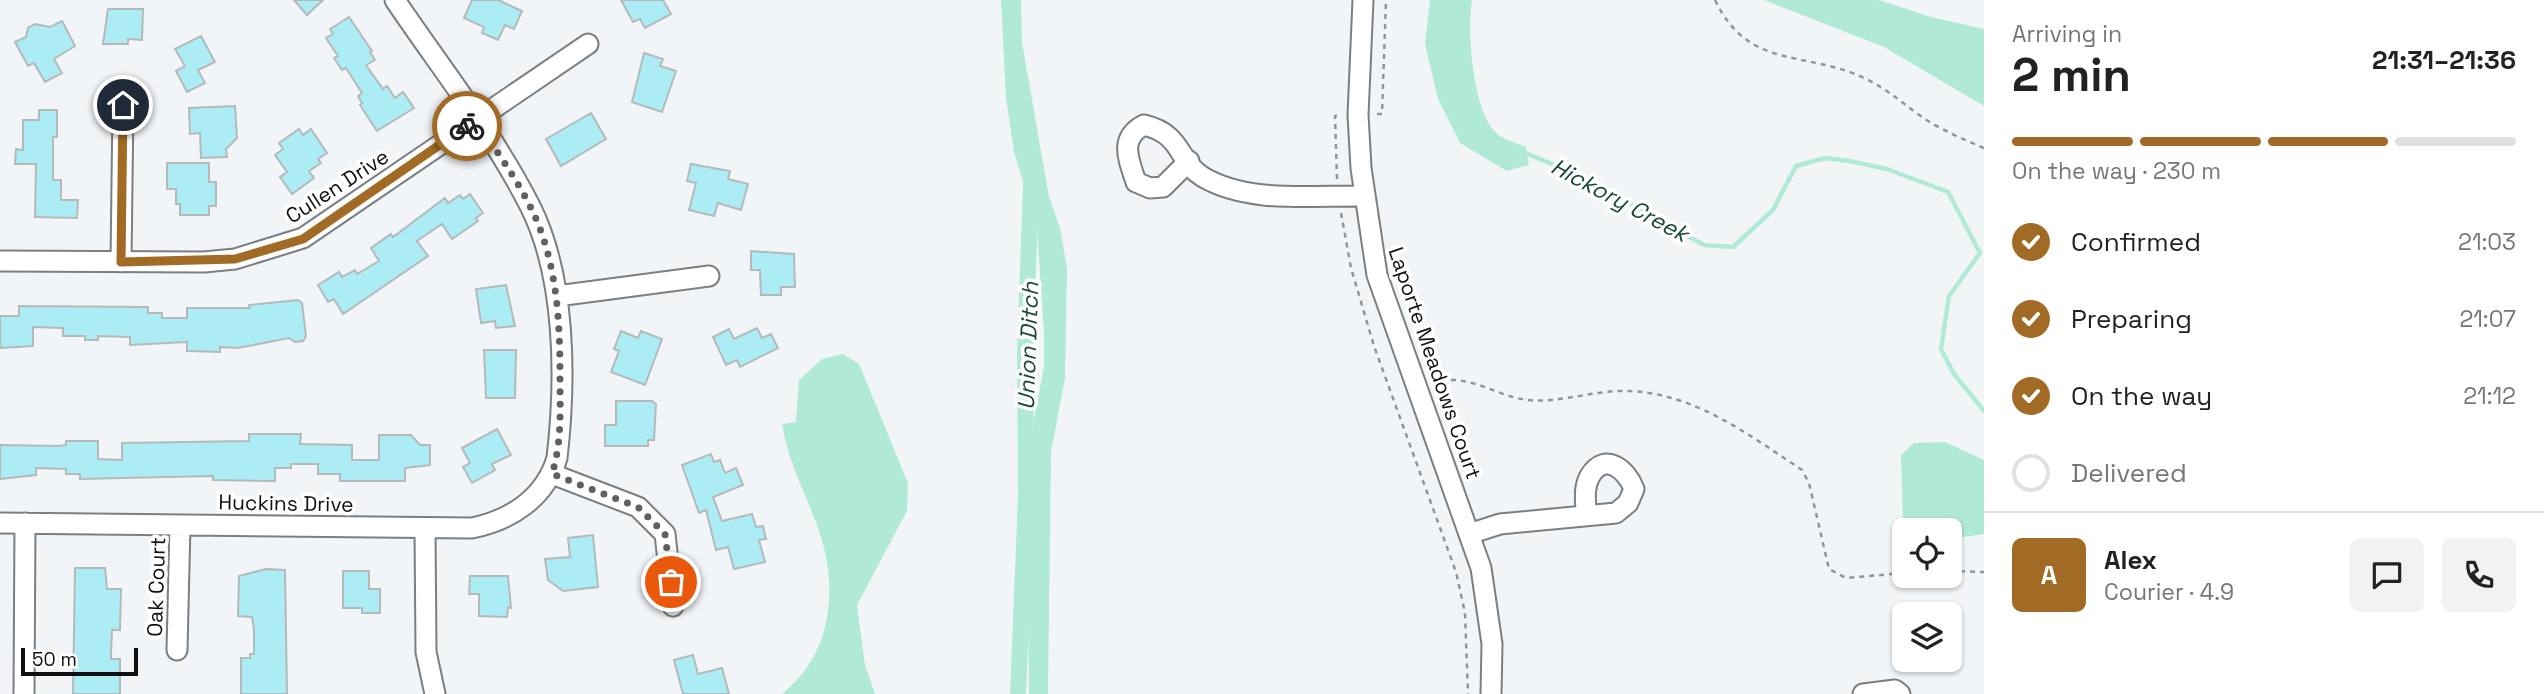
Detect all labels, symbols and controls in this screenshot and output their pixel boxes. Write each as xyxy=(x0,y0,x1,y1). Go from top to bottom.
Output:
text: Arriving in xyxy=(2012,19,2122,49)
text: 21:31–21:36 xyxy=(2372,43,2516,77)
text: 2 min xyxy=(2012,46,2131,104)
pin xyxy=(93,75,153,135)
icon: home xyxy=(104,86,142,124)
courier xyxy=(432,91,502,161)
icon: bike xyxy=(448,107,486,145)
street label: Cullen Drive xyxy=(280,143,394,229)
water label: Hickory Creek xyxy=(1546,151,1696,250)
text: On the way · 230 m xyxy=(2012,156,2221,186)
icon: check xyxy=(2012,223,2050,261)
text: Confirmed xyxy=(2071,225,2201,259)
text: 21:03 xyxy=(2458,227,2516,257)
street label: Laporte Meadows Court xyxy=(1383,243,1487,483)
water label: Union Ditch xyxy=(1011,281,1045,411)
icon: check xyxy=(2012,300,2050,338)
text: Preparing xyxy=(2071,302,2192,336)
text: 21:07 xyxy=(2459,304,2516,334)
icon: check xyxy=(2012,377,2050,415)
text: On the way xyxy=(2071,379,2212,413)
text: 21:12 xyxy=(2463,381,2516,411)
text: Delivered xyxy=(2071,456,2187,490)
street label: Huckins Drive xyxy=(218,488,354,518)
map controls xyxy=(1892,518,1962,672)
button: locate xyxy=(1892,518,1962,588)
street label: Oak Court xyxy=(141,537,171,637)
button: chat xyxy=(2350,538,2424,612)
button: phone xyxy=(2442,538,2516,612)
text: Alex xyxy=(2104,543,2157,577)
pin xyxy=(641,552,701,612)
text: A xyxy=(2041,558,2057,592)
icon: bag xyxy=(652,563,690,601)
text: Courier · 4.9 xyxy=(2104,577,2234,607)
button: layers xyxy=(1892,602,1962,672)
scale bar xyxy=(21,645,138,677)
text: 50 m xyxy=(32,647,77,672)

